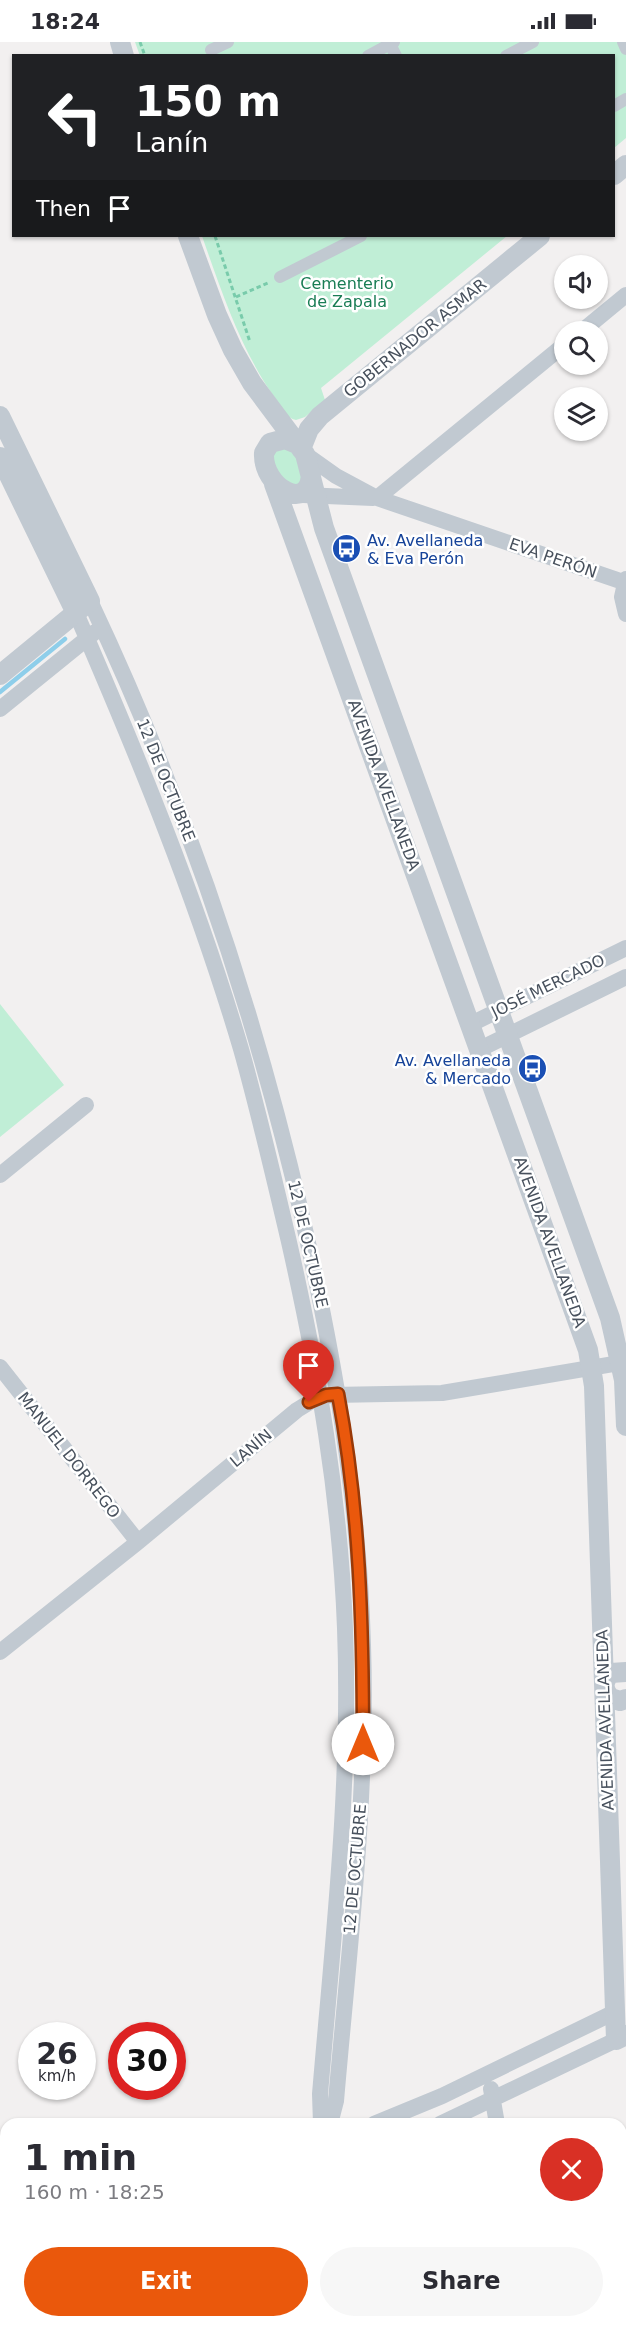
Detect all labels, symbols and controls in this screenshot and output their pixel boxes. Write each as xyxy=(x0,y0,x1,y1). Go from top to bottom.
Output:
text: 18:24 xyxy=(30,9,100,34)
text: 150 m xyxy=(135,77,281,126)
icon: left xyxy=(36,78,114,156)
text: Lanín xyxy=(135,127,208,158)
icon: arrive xyxy=(103,192,136,225)
text: Then xyxy=(36,196,91,221)
map controls xyxy=(554,255,608,441)
button: sound xyxy=(554,255,608,309)
park label: Cementerio de Zapala xyxy=(300,274,394,311)
street label: GOBERNADOR ASMAR xyxy=(340,275,490,401)
button: search xyxy=(554,321,608,375)
button: layers xyxy=(554,387,608,441)
place label: Av. Avellaneda & Eva Perón xyxy=(367,531,483,568)
bus stop icon: Av. Avellaneda & Eva Perón xyxy=(330,533,362,565)
street label: EVA PERÓN xyxy=(507,534,599,582)
street label: AVENIDA AVELLANEDA xyxy=(344,697,424,873)
street label: 12 DE OCTUBRE xyxy=(133,716,199,844)
street label: JOSÉ MERCADO xyxy=(487,950,608,1022)
place label: Av. Avellaneda & Mercado xyxy=(395,1051,511,1088)
bus stop icon: Av. Avellaneda & Mercado xyxy=(516,1053,548,1085)
street label: AVENIDA AVELLANEDA xyxy=(510,1154,590,1330)
street label: 12 DE OCTUBRE xyxy=(284,1178,332,1310)
pin xyxy=(283,1340,334,1402)
icon: arrive xyxy=(292,1349,325,1382)
street label: MANUEL DORREGO xyxy=(14,1388,124,1522)
street label: LANÍN xyxy=(226,1425,276,1471)
street label: AVENIDA AVELLANEDA xyxy=(592,1629,618,1811)
position arrow xyxy=(331,1712,395,1776)
street label: 12 DE OCTUBRE xyxy=(340,1803,370,1935)
speed limit sign: 30 xyxy=(108,2022,186,2100)
text: 26 xyxy=(36,2036,78,2071)
text: km/h xyxy=(38,2067,76,2085)
text: 1 min xyxy=(24,2137,137,2178)
button: close xyxy=(540,2138,603,2201)
text: 160 m · 18:25 xyxy=(24,2180,165,2204)
button: Exit xyxy=(24,2247,308,2316)
button: Share xyxy=(320,2247,603,2316)

